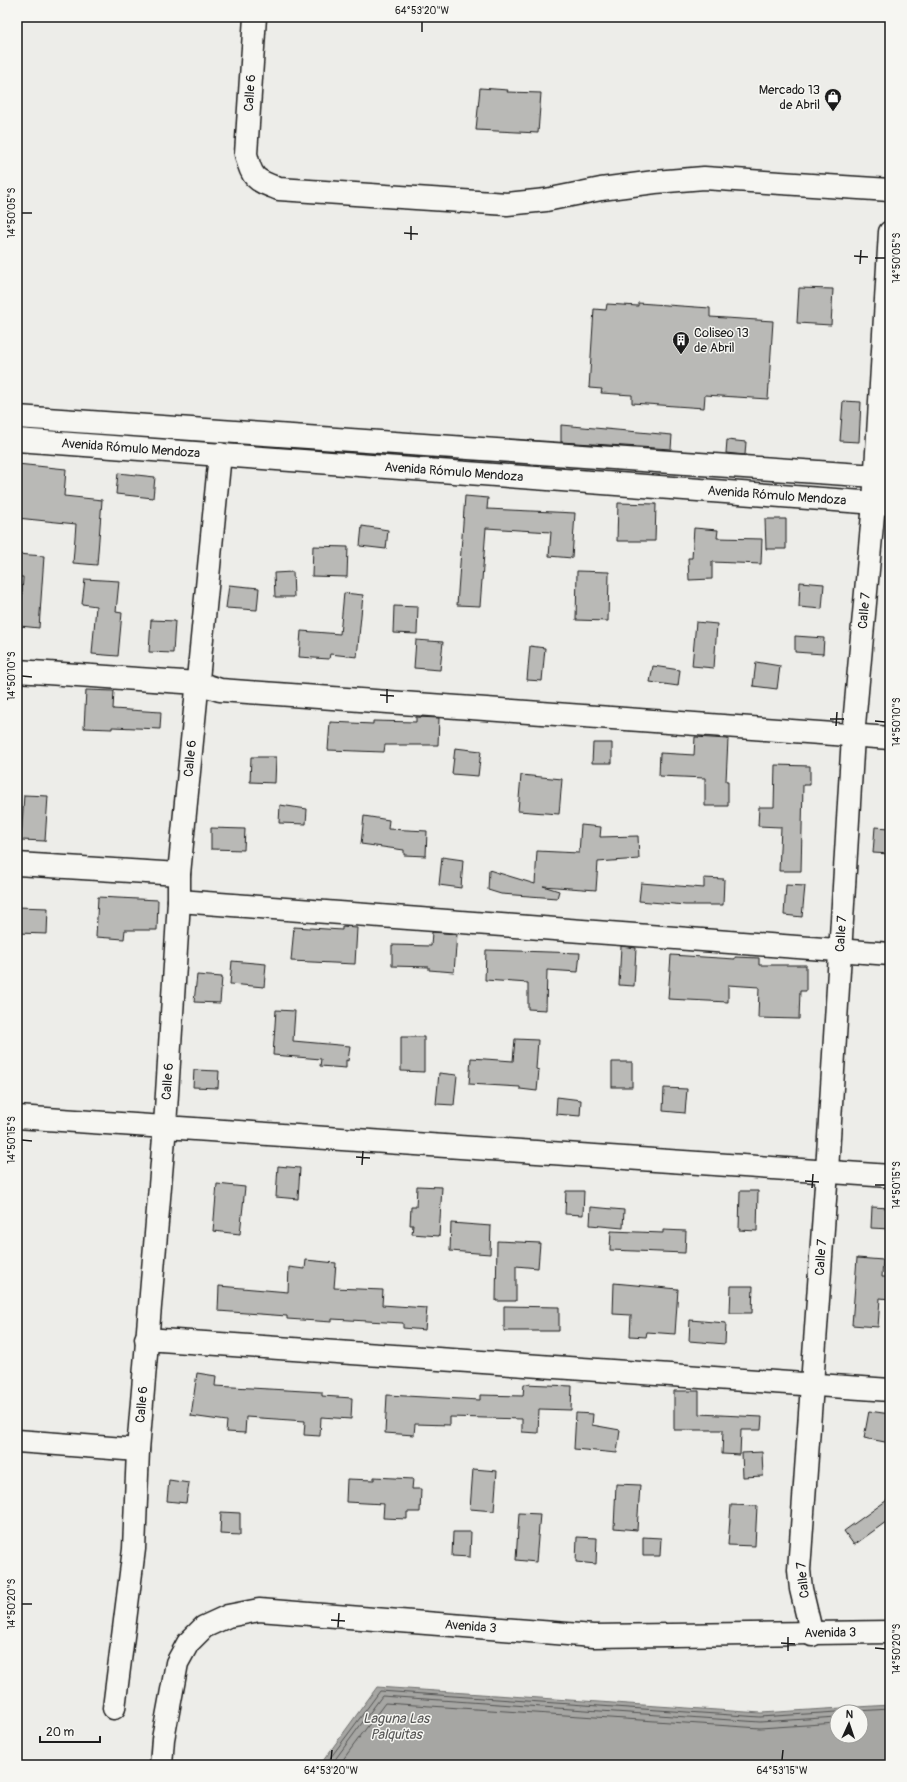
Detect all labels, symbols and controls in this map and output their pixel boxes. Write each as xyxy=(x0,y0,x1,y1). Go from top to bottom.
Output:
text: 64°53'20"W xyxy=(395,5,449,17)
street label: Calle 6 xyxy=(241,74,259,112)
place label: Mercado 13 de Abril xyxy=(759,82,820,113)
shop icon: Mercado 13 de Abril xyxy=(823,87,843,112)
text: 14°50'05"S xyxy=(6,188,18,238)
text: 14°50'05"S xyxy=(891,233,903,283)
place label: Coliseo 13 de Abril xyxy=(694,325,749,356)
building icon: Coliseo 13 de Abril xyxy=(671,330,691,355)
street label: Avenida Rómulo Mendoza xyxy=(61,435,201,461)
street label: Avenida Rómulo Mendoza xyxy=(384,459,524,485)
street label: Avenida Rómulo Mendoza xyxy=(707,483,847,509)
street label: Calle 7 xyxy=(855,592,874,630)
text: 14°50'10"S xyxy=(6,651,18,700)
text: 14°50'10"S xyxy=(891,697,903,746)
street label: Calle 6 xyxy=(181,739,200,778)
street label: Calle 7 xyxy=(832,915,850,952)
street label: Calle 6 xyxy=(159,1063,177,1101)
text: 14°50'15"S xyxy=(6,1116,18,1164)
text: 14°50'15"S xyxy=(891,1161,903,1209)
street label: Calle 7 xyxy=(812,1238,830,1276)
street label: Calle 6 xyxy=(132,1385,151,1424)
street label: Calle 7 xyxy=(793,1561,813,1599)
text: 14°50'20"S xyxy=(6,1579,18,1629)
street label: Avenida 3 xyxy=(444,1616,497,1636)
street label: Avenida 3 xyxy=(804,1624,856,1641)
text: 14°50'20"S xyxy=(891,1624,903,1674)
north arrow xyxy=(829,1704,869,1744)
text: N xyxy=(845,1708,854,1721)
water label: Laguna Las Palquitas xyxy=(363,1710,431,1743)
scale bar xyxy=(40,1718,100,1744)
text: 20 m xyxy=(46,1725,75,1740)
text: 64°53'20"W xyxy=(304,1765,358,1777)
text: 64°53'15"W xyxy=(757,1765,808,1777)

